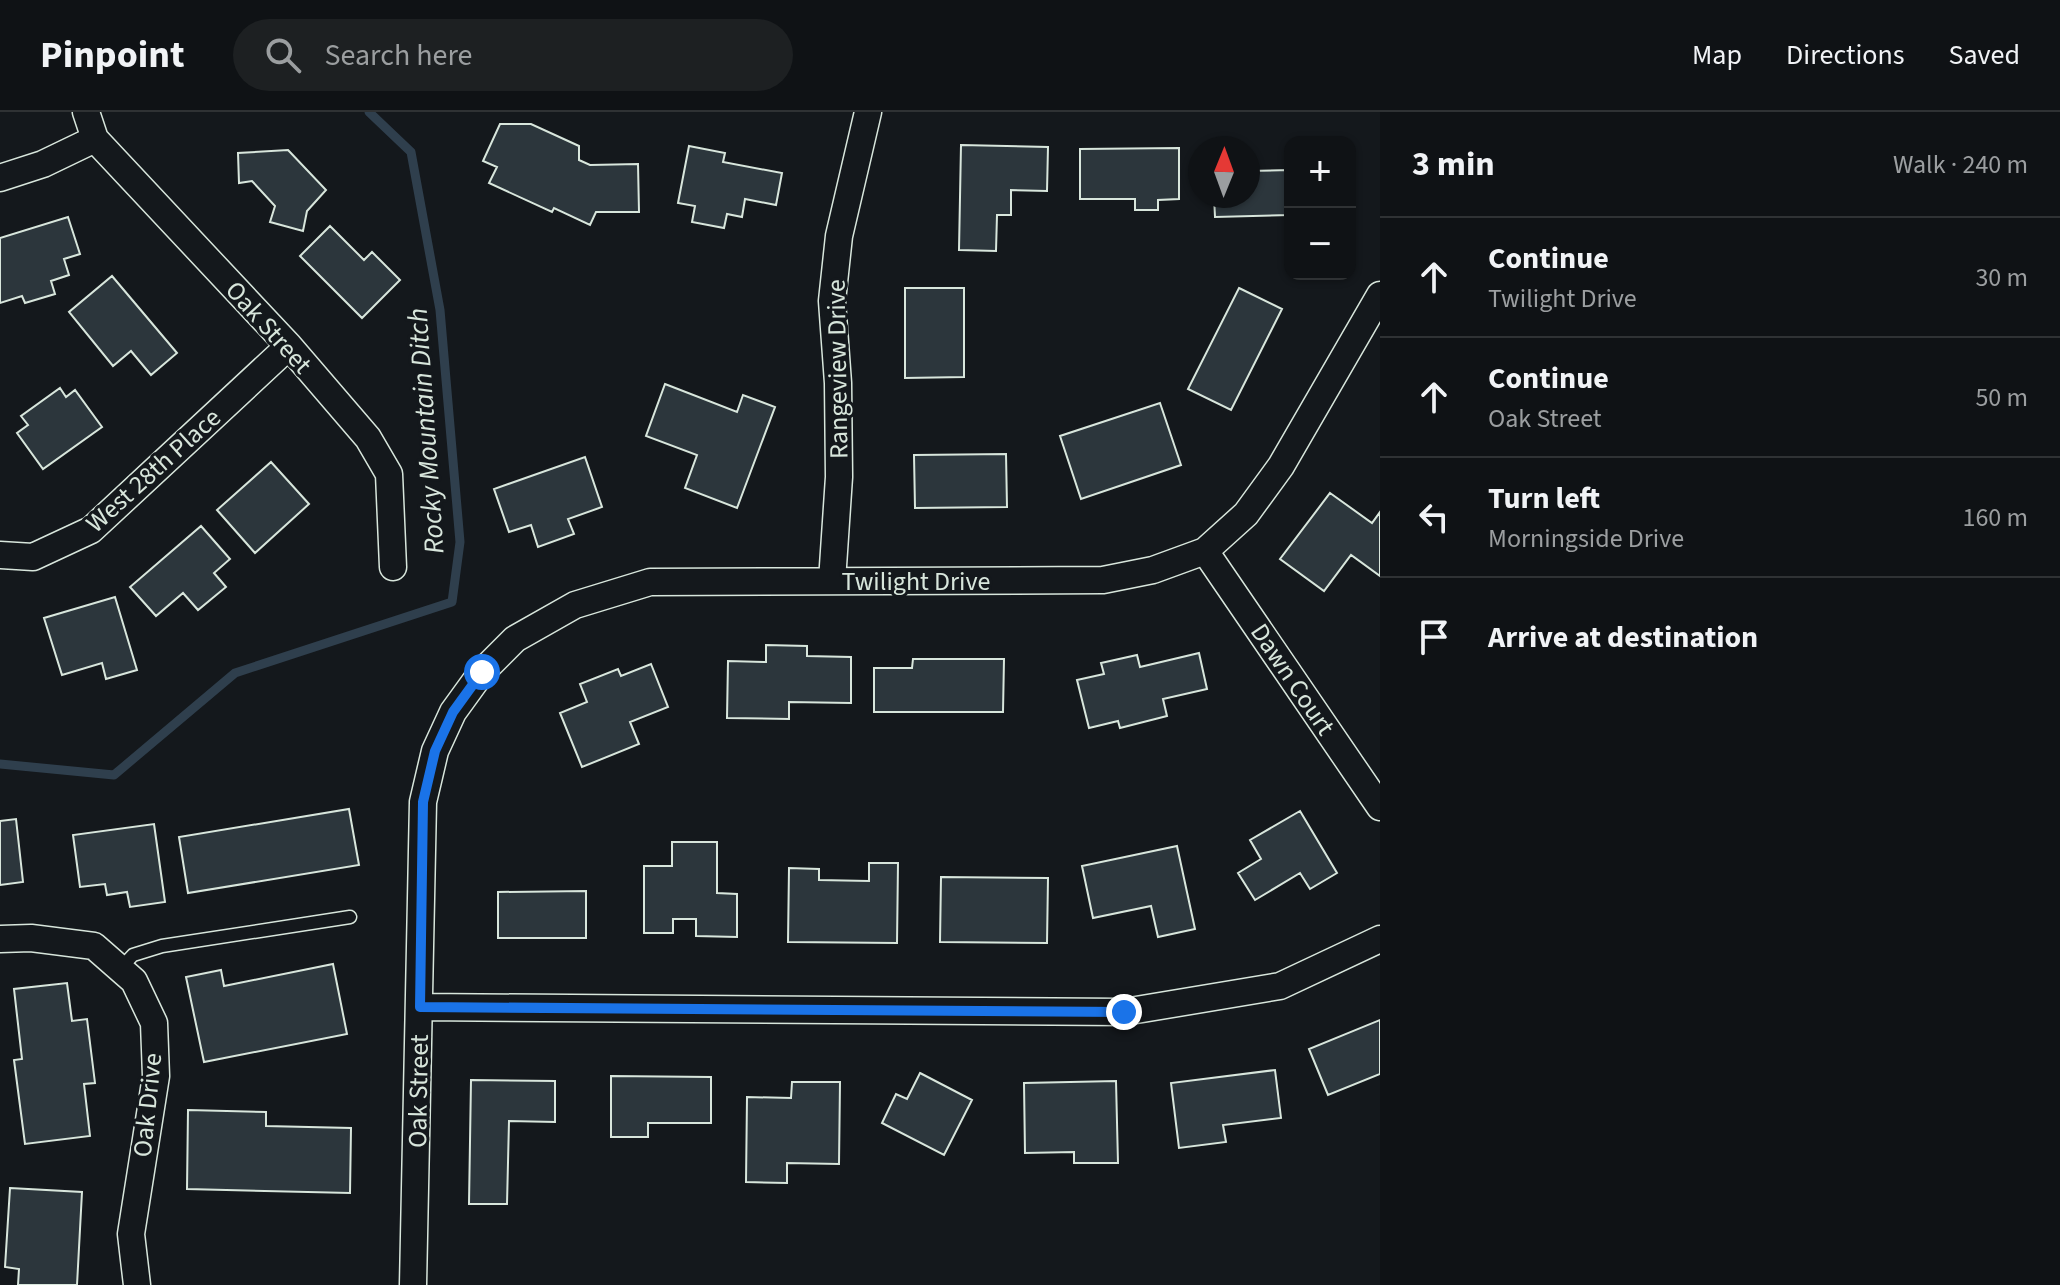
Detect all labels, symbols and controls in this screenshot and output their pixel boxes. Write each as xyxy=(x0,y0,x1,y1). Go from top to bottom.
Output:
search box xyxy=(233,19,793,91)
text: Pinpoint xyxy=(40,28,185,82)
icon: search xyxy=(261,33,305,77)
text: Search here xyxy=(325,34,472,77)
text: Map xyxy=(1692,35,1742,75)
text: Directions xyxy=(1786,35,1905,75)
text: Saved xyxy=(1949,35,2020,75)
north arrow xyxy=(1188,136,1260,208)
map controls xyxy=(1284,136,1356,280)
button: + xyxy=(1284,136,1356,208)
text: 3 min xyxy=(1412,140,1495,189)
text: Walk · 240 m xyxy=(1893,146,2028,183)
button: − xyxy=(1284,208,1356,280)
text: Continue xyxy=(1488,237,1609,280)
icon: ahead xyxy=(1412,255,1456,299)
text: 30 m xyxy=(1975,259,2028,296)
street label: Oak Street xyxy=(217,273,321,382)
street label: Rangeview Drive xyxy=(817,279,858,459)
text: Twilight Drive xyxy=(1488,280,1637,317)
water label: Rocky Mountain Ditch xyxy=(397,307,455,555)
text: Continue xyxy=(1488,357,1609,400)
icon: ahead xyxy=(1412,375,1456,419)
text: 50 m xyxy=(1975,379,2028,416)
street label: West 28th Place xyxy=(78,400,229,541)
text: Oak Street xyxy=(1488,400,1602,437)
text: Turn left xyxy=(1488,477,1600,520)
icon: left xyxy=(1412,495,1456,539)
text: 160 m xyxy=(1962,499,2028,536)
text: Morningside Drive xyxy=(1488,520,1684,557)
street label: Twilight Drive xyxy=(842,563,990,600)
icon: arrive xyxy=(1412,615,1456,659)
street label: Dawn Court xyxy=(1241,616,1344,743)
text: Arrive at destination xyxy=(1488,616,1758,659)
route start xyxy=(464,654,500,690)
route end xyxy=(1106,994,1142,1030)
street label: Oak Street xyxy=(399,1034,438,1148)
street label: Oak Drive xyxy=(124,1051,171,1159)

